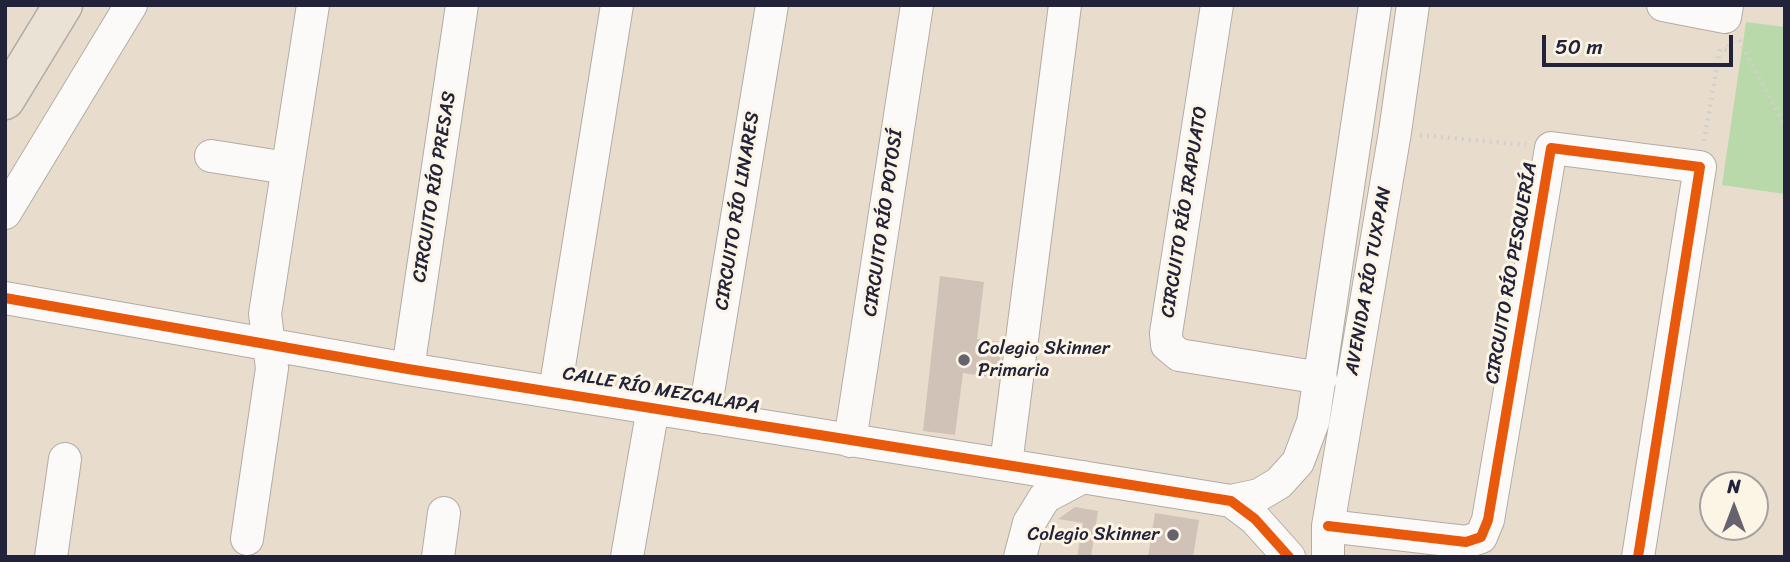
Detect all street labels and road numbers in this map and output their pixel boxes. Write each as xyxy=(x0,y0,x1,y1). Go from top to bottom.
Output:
street label: CIRCUITO RÍO PRESAS xyxy=(409,90,461,284)
street label: CIRCUITO RÍO IRAPUATO xyxy=(1157,105,1213,319)
street label: CIRCUITO RÍO LINARES xyxy=(711,110,765,312)
street label: CIRCUITO RÍO POTOSÍ xyxy=(860,128,908,318)
street label: CIRCUITO RÍO PESQUERÍA xyxy=(1481,160,1543,386)
street label: AVENIDA RÍO TUXPAN xyxy=(1341,185,1397,377)
street label: CALLE RÍO MEZCALAPA xyxy=(561,362,761,420)

